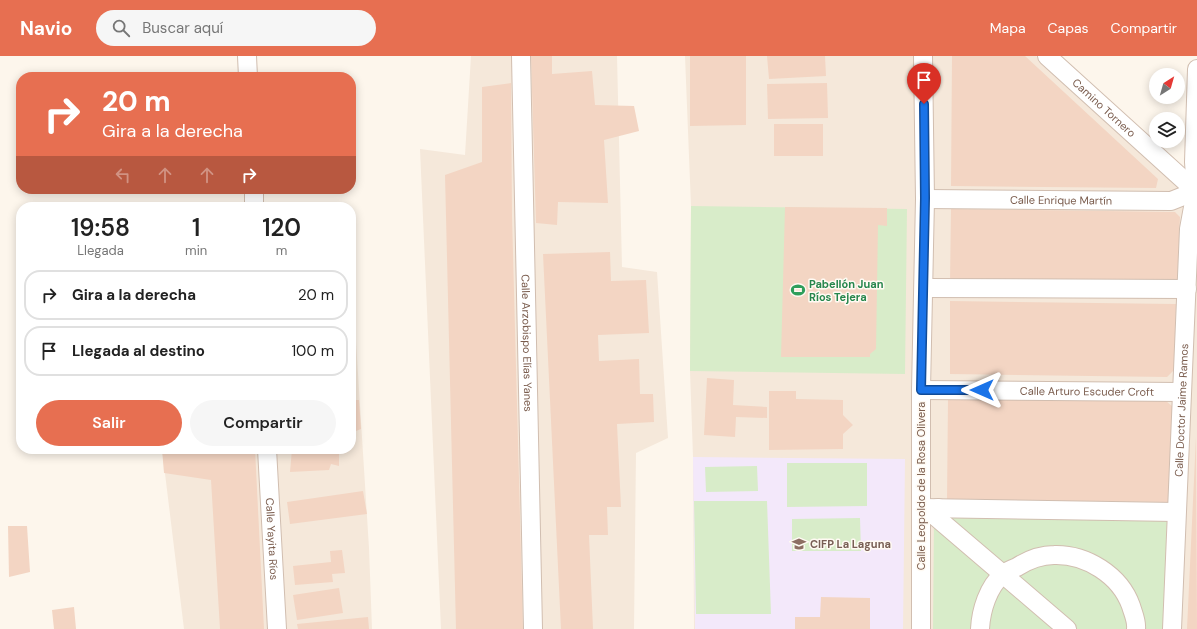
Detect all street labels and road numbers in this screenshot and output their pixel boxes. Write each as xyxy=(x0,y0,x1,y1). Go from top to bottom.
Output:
street label: Camino Tornero xyxy=(1069,75,1139,140)
street label: Calle Enrique Martín xyxy=(1010,193,1112,208)
street label: Calle Arzobispo Elías Yanes xyxy=(519,274,535,412)
street label: Calle Doctor Jaime Ramos xyxy=(1171,343,1191,477)
street label: Calle Arturo Escuder Croft xyxy=(1020,384,1154,399)
street label: Calle Leopoldo de la Rosa Olivera xyxy=(914,402,928,570)
street label: Calle Yayita Ríos xyxy=(263,497,281,580)

